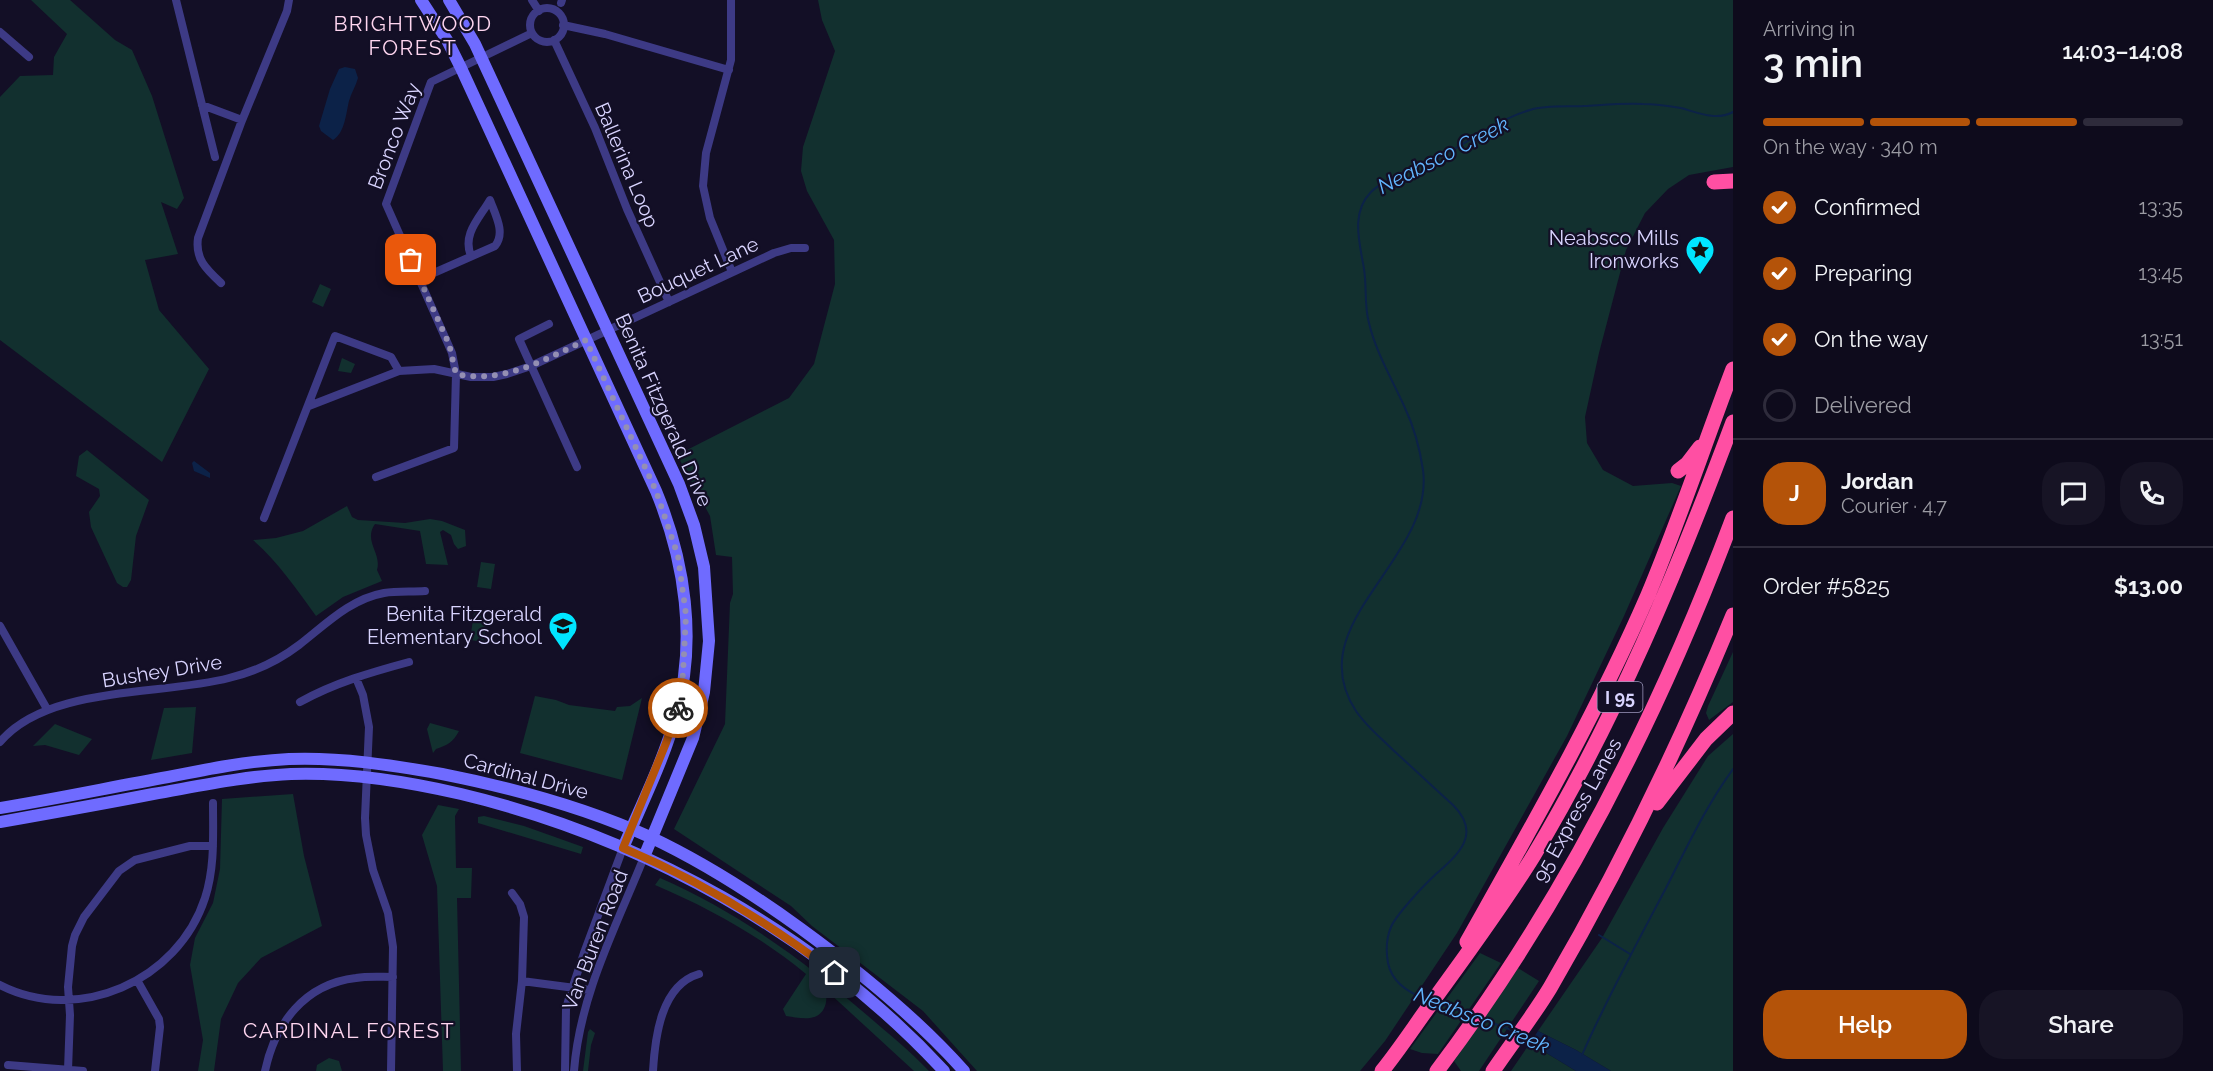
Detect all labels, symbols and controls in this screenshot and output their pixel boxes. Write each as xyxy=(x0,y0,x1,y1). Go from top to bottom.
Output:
district label: BRIGHTWOOD FOREST xyxy=(333,11,493,60)
text: Arriving in xyxy=(1763,17,1855,41)
text: 14:03–14:08 xyxy=(2062,38,2183,64)
text: 3 min xyxy=(1763,40,1863,86)
street label: Bronco Way xyxy=(363,79,425,193)
street label: Ballerina Loop xyxy=(590,99,664,231)
water label: Neabsco Creek xyxy=(1373,111,1513,199)
text: On the way · 340 m xyxy=(1763,135,1938,159)
icon: check xyxy=(1763,191,1796,224)
text: Confirmed xyxy=(1814,194,1921,220)
text: 13:35 xyxy=(2138,195,2183,219)
place label: Neabsco Mills Ironworks xyxy=(1549,226,1679,273)
street label: Bouquet Lane xyxy=(634,231,763,309)
pin xyxy=(385,234,436,285)
place icon: Neabsco Mills Ironworks xyxy=(1684,234,1716,276)
icon: bag xyxy=(394,243,427,276)
icon: check xyxy=(1763,257,1796,290)
text: Preparing xyxy=(1814,260,1912,286)
text: 13:45 xyxy=(2138,261,2183,285)
street label: Benita Fitzgerald Drive xyxy=(611,310,718,511)
icon: check xyxy=(1763,323,1796,356)
text: On the way xyxy=(1814,326,1928,352)
text: 13:51 xyxy=(2141,327,2183,351)
text: Delivered xyxy=(1814,392,1912,418)
button: chat xyxy=(2042,462,2105,525)
button: phone xyxy=(2120,462,2183,525)
text: Jordan xyxy=(1841,468,1913,494)
text: J xyxy=(1789,480,1800,506)
text: Courier · 4.7 xyxy=(1841,494,1947,518)
text: Order #5825 xyxy=(1763,573,1890,599)
text: $13.00 xyxy=(2114,573,2183,599)
place label: Benita Fitzgerald Elementary School xyxy=(367,602,543,649)
school or university icon: Benita Fitzgerald Elementary School xyxy=(547,610,579,652)
street label: Bushey Drive xyxy=(100,650,224,692)
courier xyxy=(648,678,708,738)
road number: I 95 xyxy=(1598,682,1642,712)
icon: bike xyxy=(662,692,695,725)
street label: 95 Express Lanes xyxy=(1528,734,1626,886)
street label: Cardinal Drive xyxy=(461,748,591,804)
street label: Van Buren Road xyxy=(557,866,633,1014)
pin xyxy=(809,947,860,998)
icon: home xyxy=(818,956,851,989)
water label: Neabsco Creek xyxy=(1411,981,1553,1059)
button: Help xyxy=(1763,990,1967,1059)
button: Share xyxy=(1979,990,2183,1059)
district label: CARDINAL FOREST xyxy=(243,1018,455,1043)

